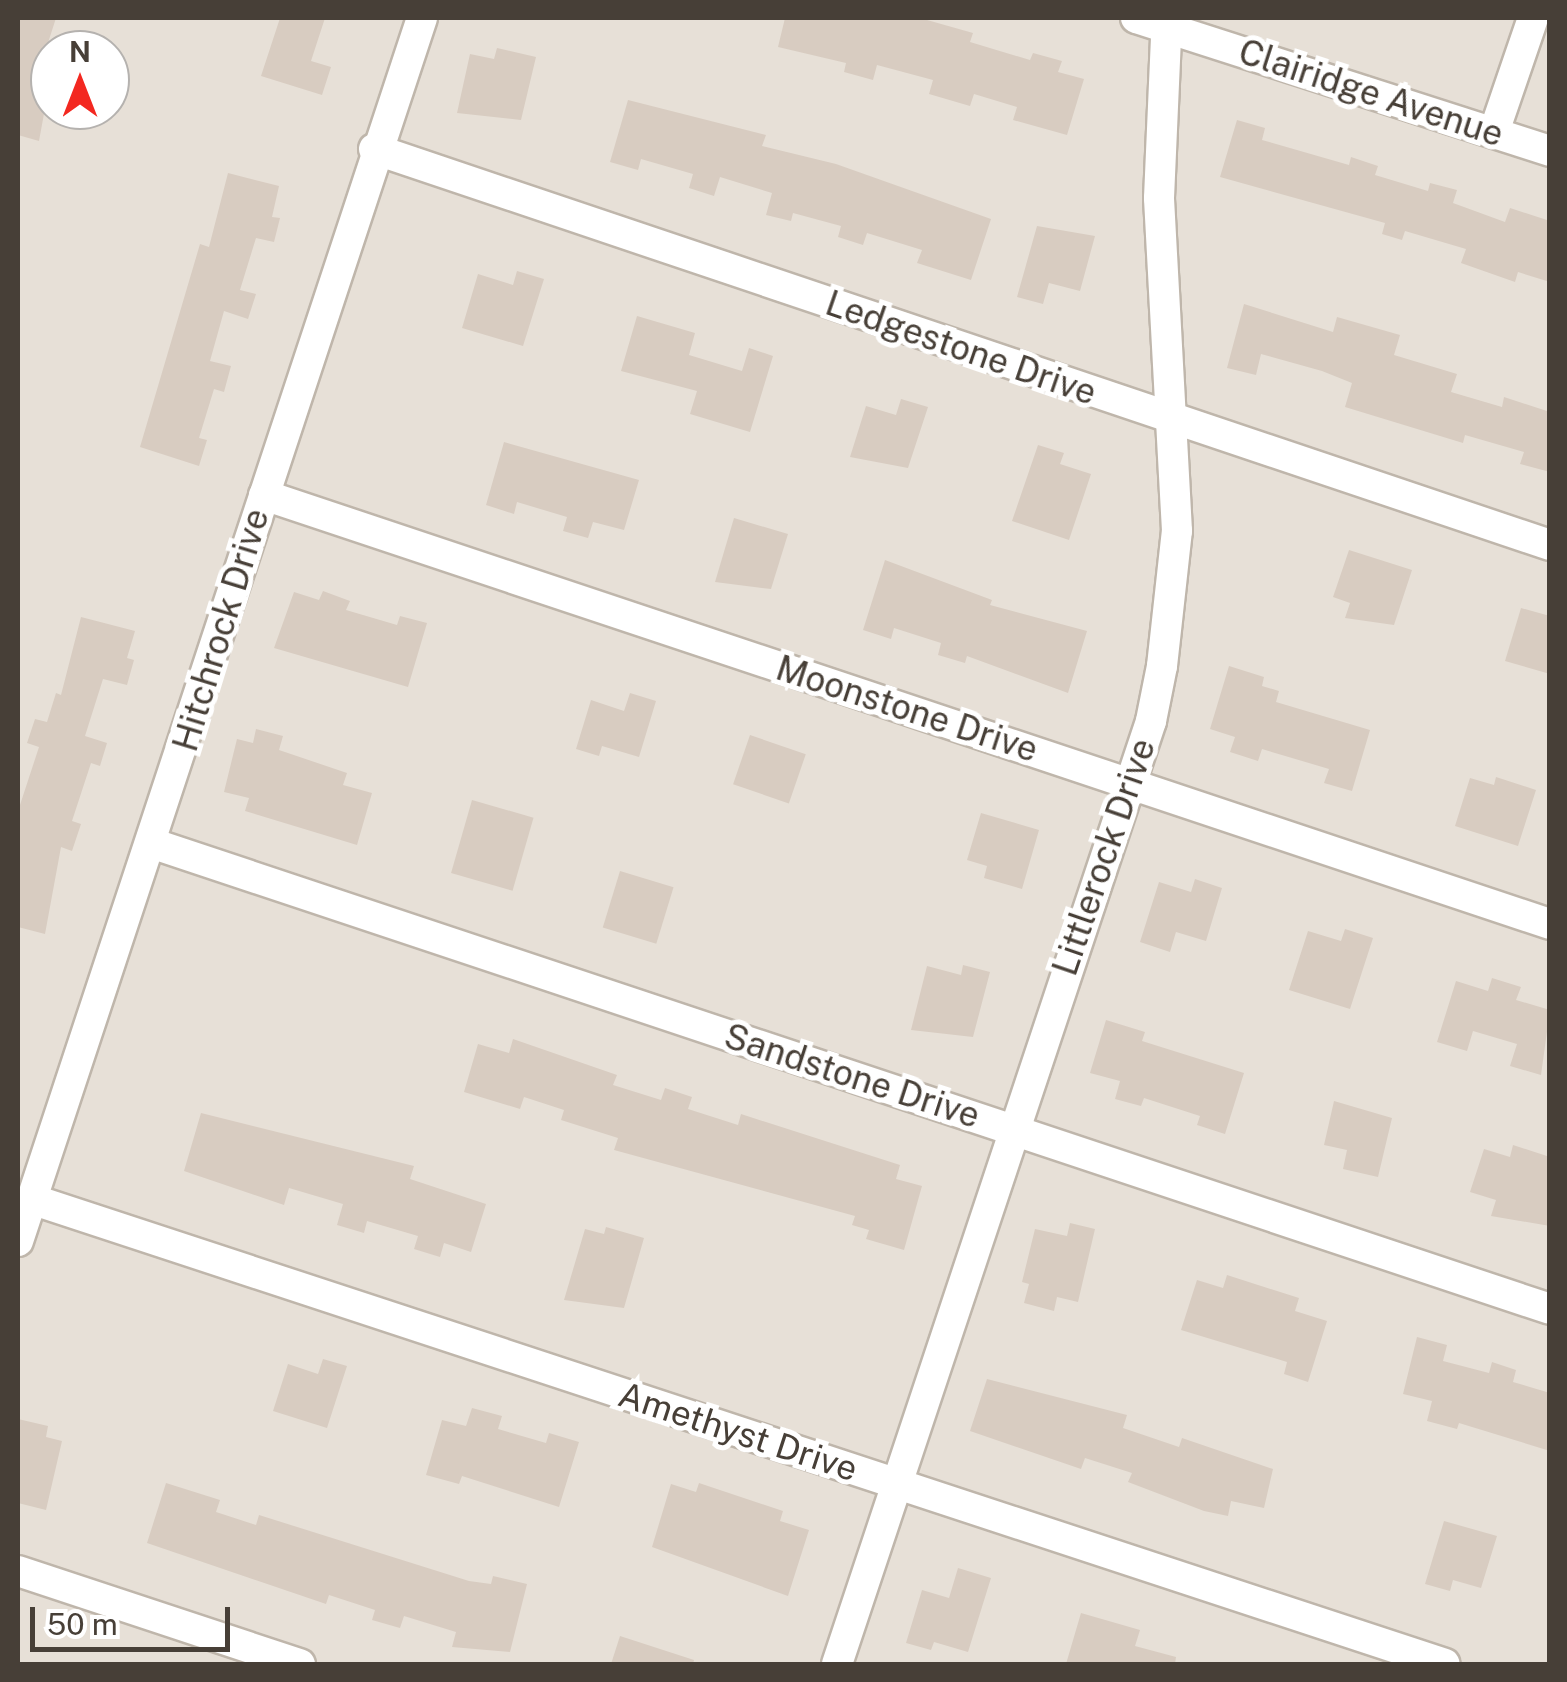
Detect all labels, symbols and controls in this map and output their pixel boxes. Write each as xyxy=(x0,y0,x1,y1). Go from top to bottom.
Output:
north arrow xyxy=(30,30,130,130)
street label: Clairidge Avenue xyxy=(1233,30,1509,156)
text: N xyxy=(69,35,91,68)
street label: Ledgestone Drive xyxy=(820,282,1102,414)
street label: Hitchrock Drive xyxy=(164,504,278,756)
street label: Moonstone Drive xyxy=(771,647,1043,771)
street label: Littlerock Drive xyxy=(1044,733,1164,981)
street label: Sandstone Drive xyxy=(719,1015,985,1137)
street label: Amethyst Drive xyxy=(613,1374,863,1490)
scale bar xyxy=(35,1587,235,1649)
text: 50 m xyxy=(47,1606,118,1642)

